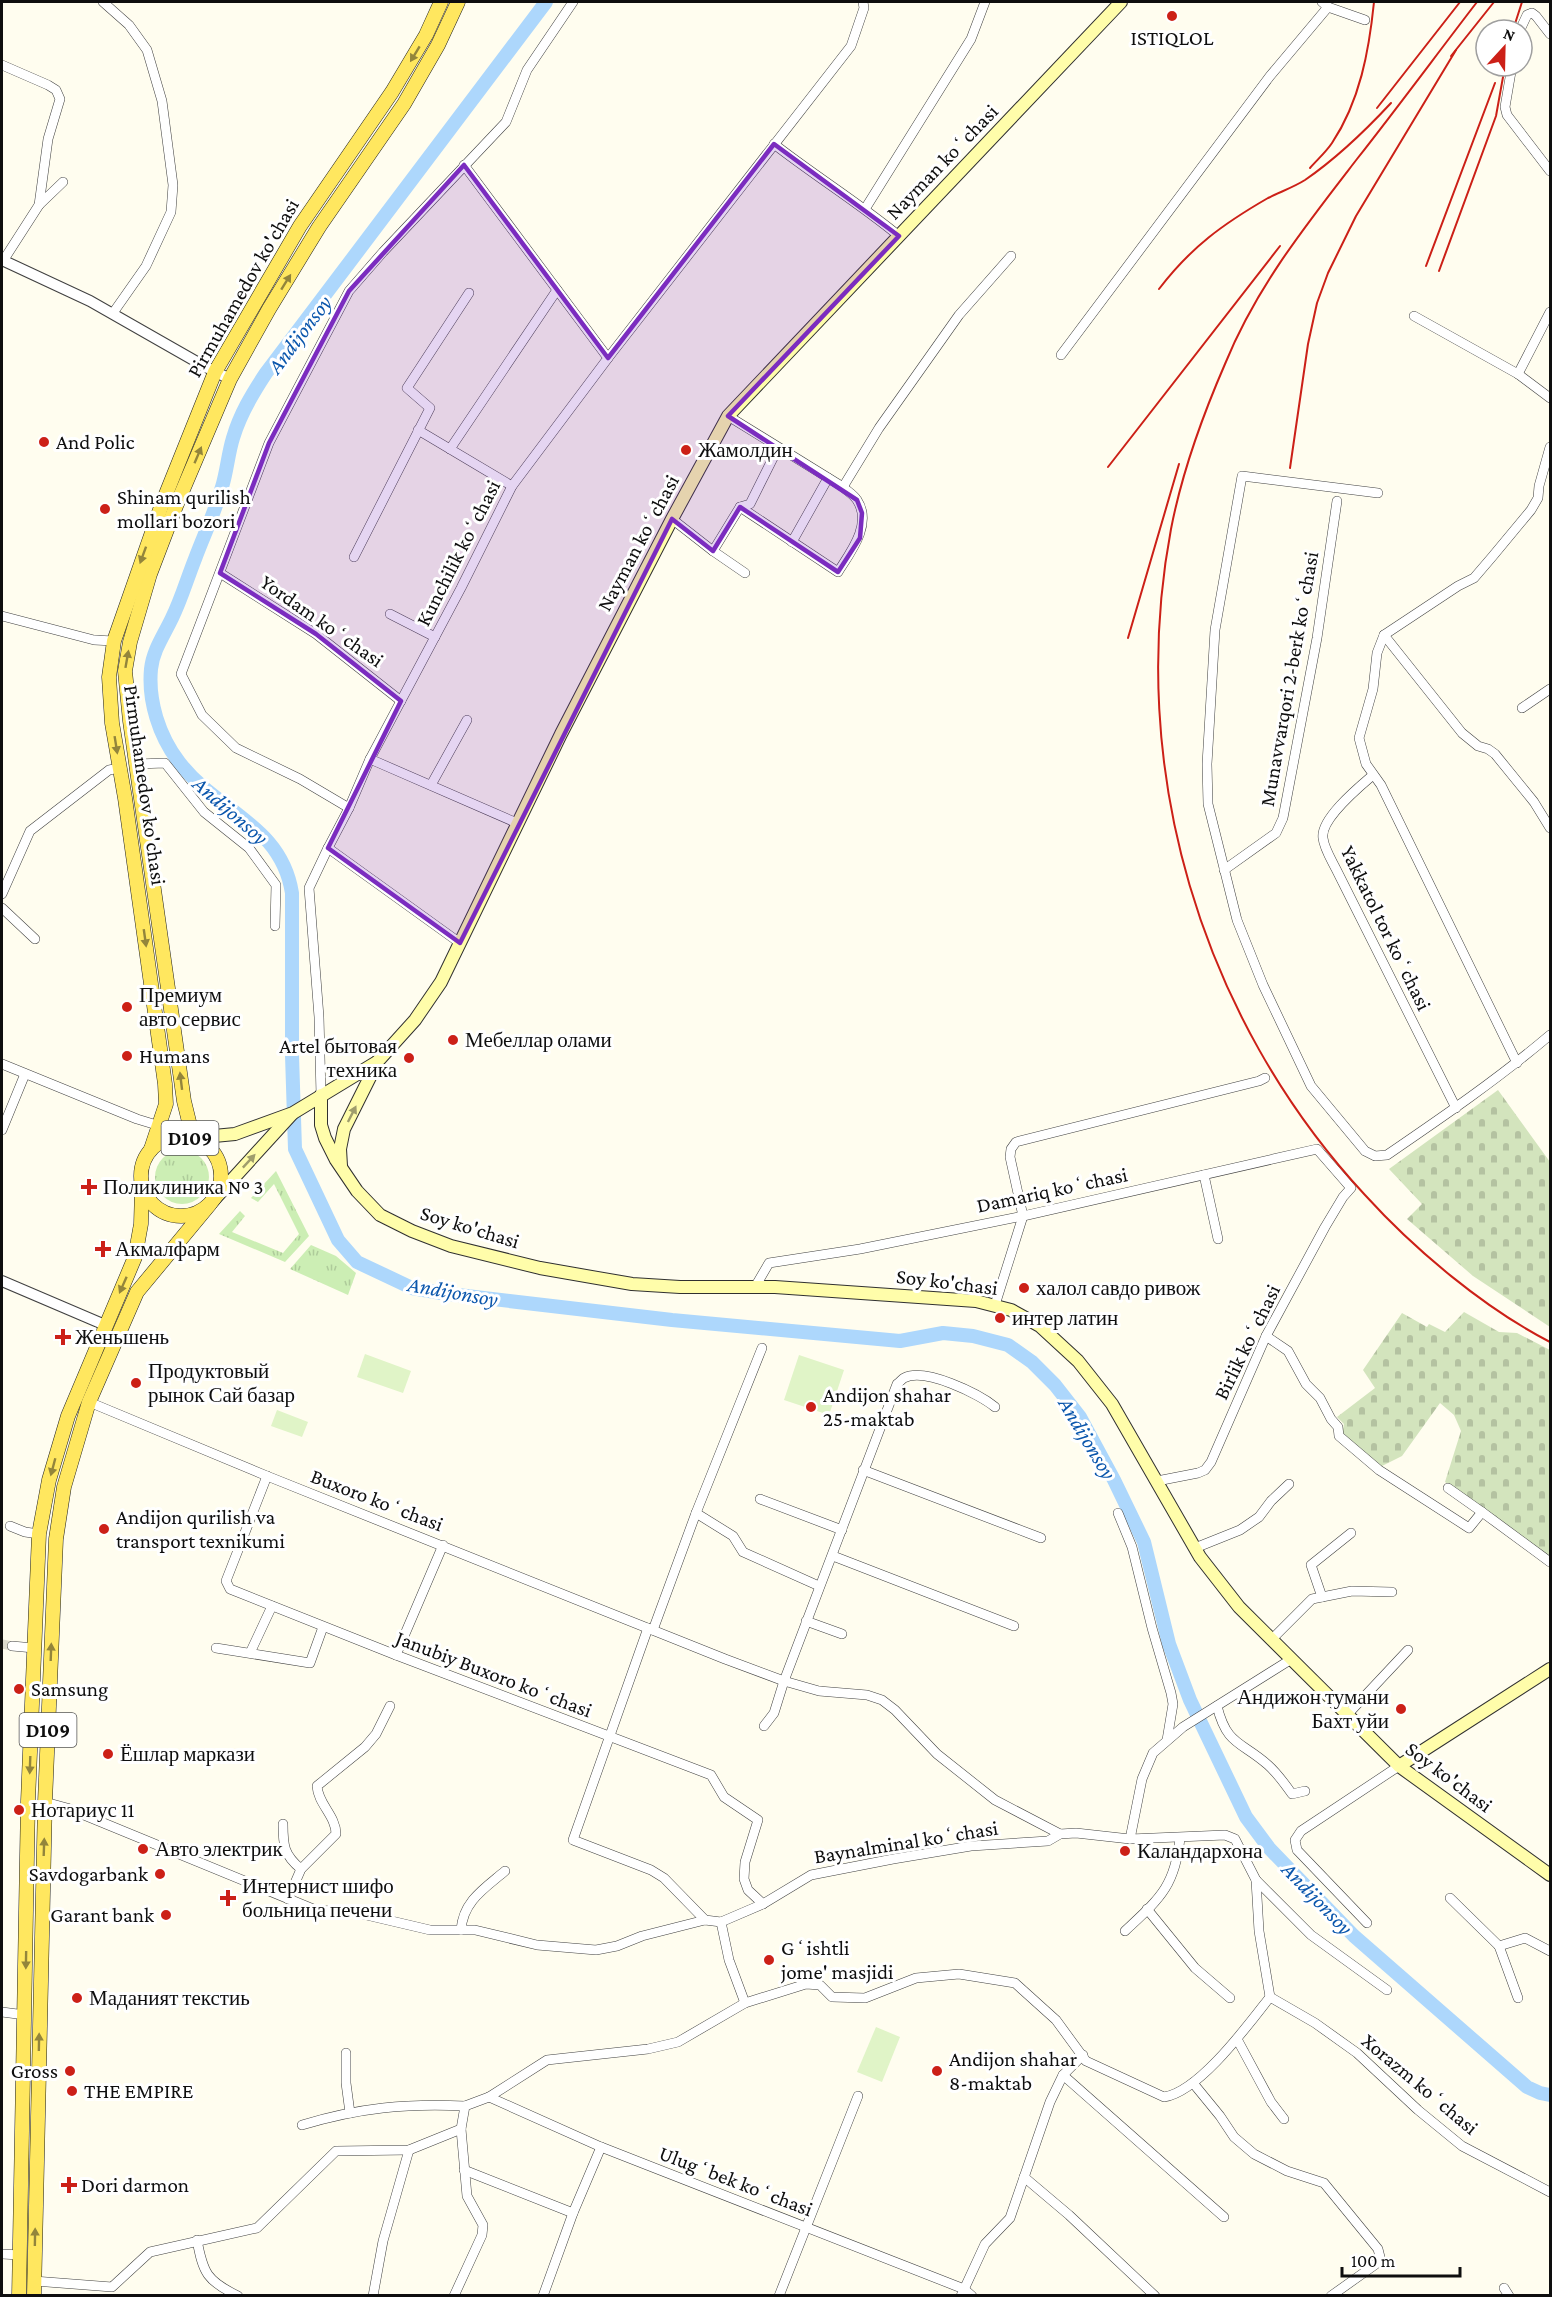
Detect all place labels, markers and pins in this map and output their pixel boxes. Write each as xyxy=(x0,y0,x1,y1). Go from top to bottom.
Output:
marker: ISTIQLOL xyxy=(1165,9,1179,23)
place label: ISTIQLOL xyxy=(1131,26,1214,50)
place label: And Polic xyxy=(56,430,135,454)
marker: And Polic xyxy=(37,435,51,449)
place label: Жамолдин xyxy=(698,438,793,462)
marker: Жамолдин xyxy=(679,443,693,457)
place label: Shinam qurilish mollari bozori xyxy=(117,485,251,533)
marker: Shinam qurilish mollari bozori xyxy=(98,502,112,516)
place label: Премиум авто сервис xyxy=(139,983,241,1031)
marker: Премиум авто сервис xyxy=(120,1000,134,1014)
place label: Мебеллар олами xyxy=(465,1028,612,1052)
marker: Мебеллар олами xyxy=(446,1033,460,1047)
place label: Artel бытовая техника xyxy=(279,1034,398,1082)
place label: Humans xyxy=(139,1044,210,1068)
marker: Humans xyxy=(120,1049,134,1063)
marker: Artel бытовая техника xyxy=(402,1051,416,1065)
place label: Поликлиника № 3 xyxy=(103,1175,264,1199)
marker: Поликлиника № 3 xyxy=(80,1178,98,1196)
place label: Акмалфарм xyxy=(115,1237,220,1261)
marker: Акмалфарм xyxy=(96,1242,110,1256)
place label: халол савдо ривож xyxy=(1036,1276,1201,1300)
marker: халол савдо ривож xyxy=(1017,1281,1031,1295)
place label: интер латин xyxy=(1012,1306,1118,1330)
marker: интер латин xyxy=(993,1311,1007,1325)
place label: Женьшень xyxy=(75,1325,169,1349)
marker: Женьшень xyxy=(56,1330,70,1344)
place label: Продуктовый рынок Сай базар xyxy=(148,1359,295,1407)
marker: Продуктовый рынок Сай базар xyxy=(129,1376,143,1390)
place label: Andijon shahar 25-maktab xyxy=(823,1383,952,1431)
marker: Andijon shahar 25-maktab xyxy=(804,1400,818,1414)
place label: Andijon qurilish va transport texnikumi xyxy=(116,1505,285,1553)
marker: Andijon qurilish va transport texnikumi xyxy=(97,1522,111,1536)
place label: Samsung xyxy=(31,1677,108,1701)
marker: Samsung xyxy=(12,1682,26,1696)
place label: Андижон тумани Бахт уйи xyxy=(1237,1685,1389,1733)
marker: Андижон тумани Бахт уйи xyxy=(1394,1702,1408,1716)
place label: Ёшлар маркази xyxy=(120,1742,255,1766)
marker: Ёшлар маркази xyxy=(101,1747,115,1761)
place label: Нотариус 11 xyxy=(31,1798,135,1822)
marker: Нотариус 11 xyxy=(12,1803,26,1817)
place label: Авто электрик xyxy=(155,1837,283,1861)
place label: Каландархона xyxy=(1137,1839,1263,1863)
marker: Авто электрик xyxy=(136,1842,150,1856)
marker: Каландархона xyxy=(1118,1844,1132,1858)
place label: Savdogarbank xyxy=(29,1862,148,1886)
marker: Savdogarbank xyxy=(153,1867,167,1881)
place label: Интернист шифо больница печени xyxy=(242,1874,394,1922)
marker: Интернист шифо больница печени xyxy=(219,1889,237,1907)
place label: Garant bank xyxy=(50,1903,154,1927)
marker: Garant bank xyxy=(159,1908,173,1922)
place label: Gʻishtli jome' masjidi xyxy=(780,1936,894,1984)
marker: Gʻishtli jome' masjidi xyxy=(762,1953,776,1967)
place label: Маданият текстиь xyxy=(89,1986,250,2010)
marker: Маданият текстиь xyxy=(70,1991,84,2005)
place label: Andijon shahar 8-maktab xyxy=(949,2047,1078,2095)
place label: Gross xyxy=(11,2059,58,2083)
marker: Gross xyxy=(63,2064,77,2078)
marker: Andijon shahar 8-maktab xyxy=(930,2064,944,2078)
place label: THE EMPIRE xyxy=(84,2079,193,2103)
marker: THE EMPIRE xyxy=(65,2084,79,2098)
place label: Dori darmon xyxy=(81,2173,189,2197)
marker: Dori darmon xyxy=(62,2178,76,2192)

